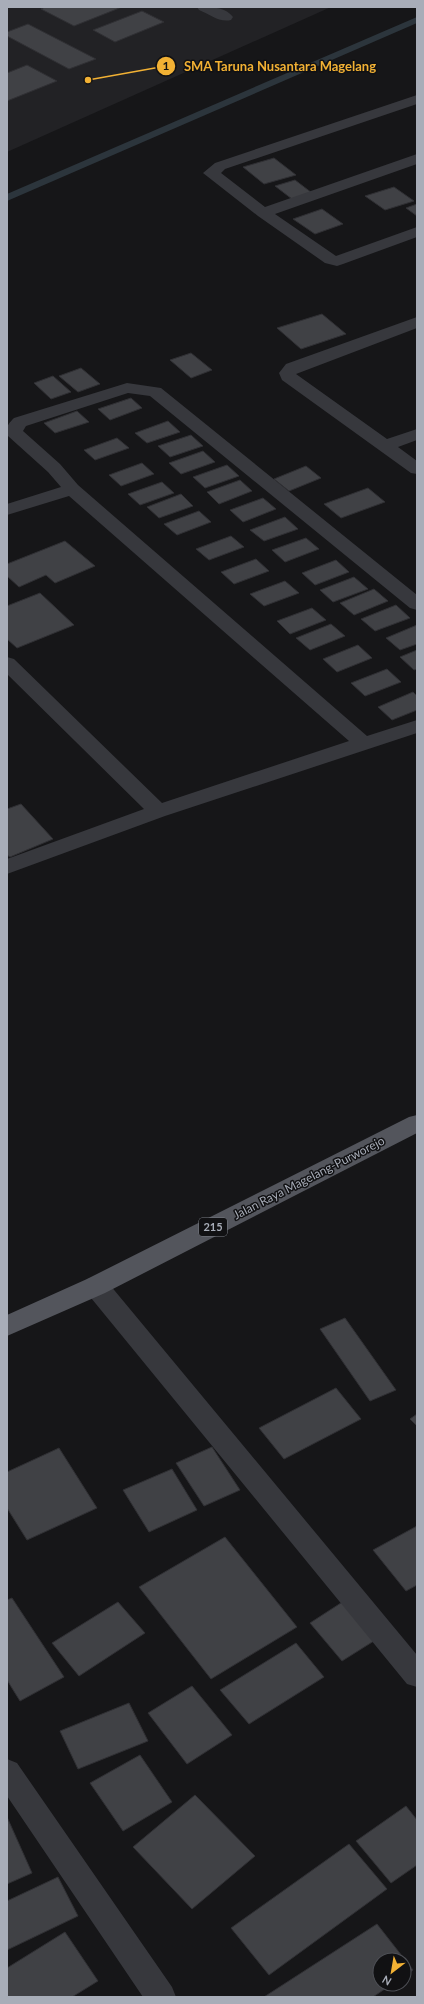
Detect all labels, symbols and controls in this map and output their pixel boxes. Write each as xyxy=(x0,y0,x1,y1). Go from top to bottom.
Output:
callout: SMA Taruna Nusantara Magelang xyxy=(156,53,385,78)
text: 1 xyxy=(163,58,170,73)
text: SMA Taruna Nusantara Magelang xyxy=(184,58,376,74)
street label: Jalan Raya Magelang-Purworejo xyxy=(231,1133,387,1222)
road number: 215 xyxy=(199,1218,227,1236)
north arrow xyxy=(372,1952,412,1992)
text: N xyxy=(380,1973,394,1989)

